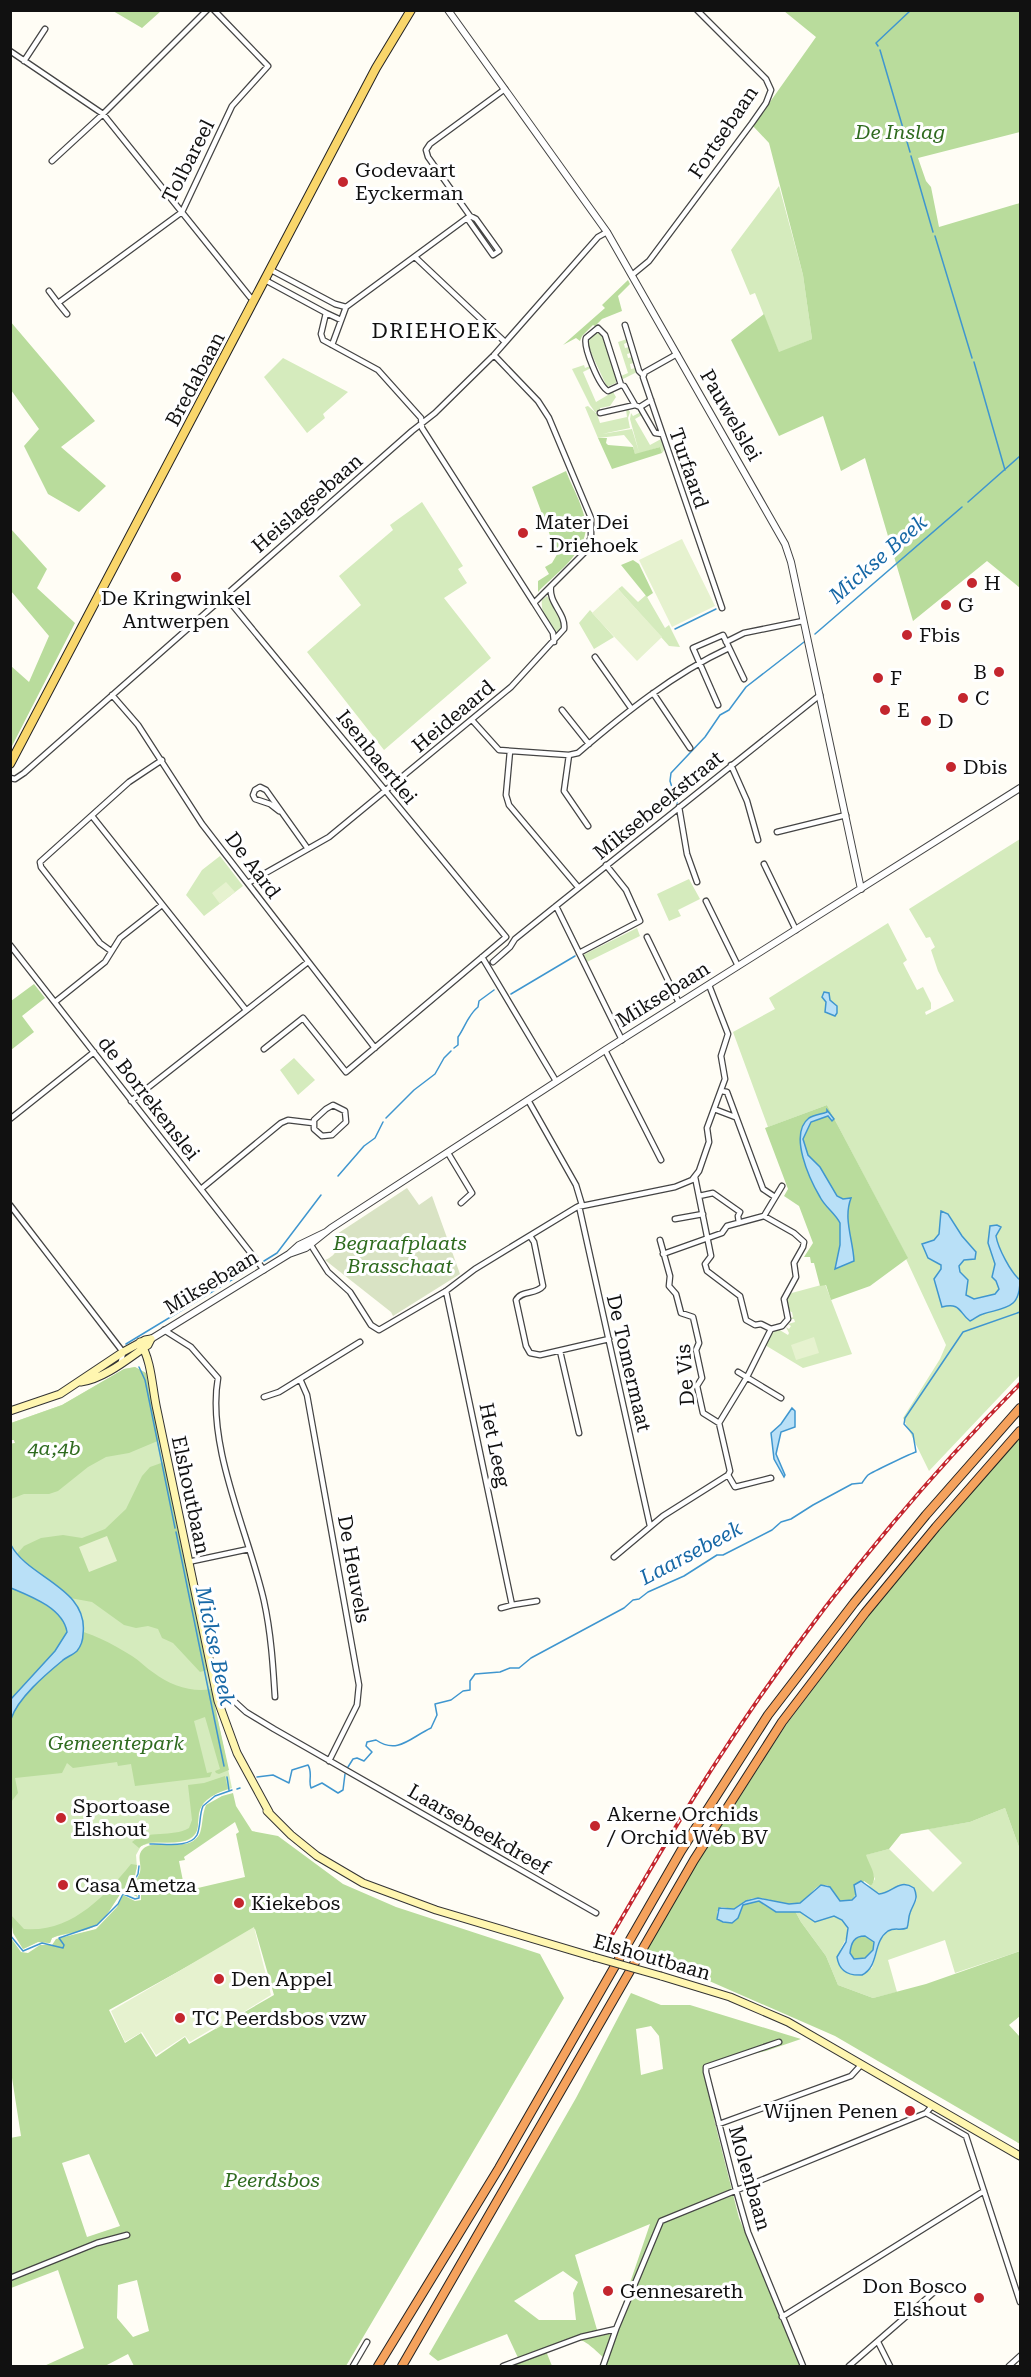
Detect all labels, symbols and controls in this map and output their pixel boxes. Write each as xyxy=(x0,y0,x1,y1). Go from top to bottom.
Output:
street label: Fortsebaan xyxy=(683,81,763,183)
street label: Tolbareel xyxy=(157,115,219,207)
park label: De Inslag xyxy=(854,120,945,144)
place label: Godevaart Eyckerman xyxy=(355,158,464,205)
marker: Godevaart Eyckerman xyxy=(336,175,350,189)
district label: DRIEHOEK xyxy=(371,319,499,343)
street label: Bredabaan xyxy=(160,328,230,430)
street label: Pauwelslei xyxy=(695,365,767,465)
street label: Turfaard xyxy=(664,425,714,512)
street label: Heislagsebaan xyxy=(247,448,367,558)
place label: Mater Dei - Driehoek xyxy=(535,510,639,557)
water label: Mickse Beek xyxy=(823,510,932,609)
marker: Mater Dei - Driehoek xyxy=(516,526,530,540)
marker: De Kringwinkel Antwerpen xyxy=(169,570,183,584)
place label: H xyxy=(984,571,1001,595)
marker: H xyxy=(965,576,979,590)
place label: De Kringwinkel Antwerpen xyxy=(101,586,251,633)
place label: G xyxy=(958,593,974,617)
marker: G xyxy=(939,598,953,612)
place label: Fbis xyxy=(919,623,960,647)
marker: Fbis xyxy=(900,628,914,642)
place label: B xyxy=(974,660,987,684)
marker: B xyxy=(992,665,1006,679)
place label: F xyxy=(890,666,902,690)
marker: F xyxy=(871,671,885,685)
street label: Heideaard xyxy=(407,675,499,757)
place label: C xyxy=(975,686,989,710)
marker: C xyxy=(956,691,970,705)
place label: E xyxy=(897,698,910,722)
marker: E xyxy=(878,703,892,717)
street label: Isenbaertlei xyxy=(332,705,422,809)
place label: D xyxy=(938,709,953,733)
marker: D xyxy=(919,714,933,728)
street label: Miksebeekstraat xyxy=(589,745,728,864)
place label: Dbis xyxy=(963,755,1007,779)
marker: Dbis xyxy=(944,760,958,774)
street label: De Aard xyxy=(220,827,286,903)
street label: Miksebaan xyxy=(612,956,714,1032)
street label: de Borrekenslei xyxy=(93,1031,205,1165)
park label: Begraafplaats Brasschaat xyxy=(332,1231,467,1278)
street label: Miksebaan xyxy=(160,1245,262,1319)
street label: De Tomermaat xyxy=(602,1292,657,1435)
street label: De Vis xyxy=(671,1343,699,1407)
street label: Het Leeg xyxy=(474,1401,516,1490)
street label: Elshoutbaan xyxy=(167,1433,215,1557)
park label: 4a;4b xyxy=(27,1436,81,1460)
street label: De Heuvels xyxy=(333,1513,375,1625)
water label: Laarsebeek xyxy=(635,1516,747,1590)
water label: Mickse Beek xyxy=(190,1583,240,1709)
park label: Gemeentepark xyxy=(48,1731,184,1755)
street label: Laarsebeekdreef xyxy=(404,1779,555,1880)
place label: Sportoase Elshout xyxy=(73,1794,170,1841)
place label: Akerne Orchids / Orchid Web BV xyxy=(606,1802,768,1849)
marker: Sportoase Elshout xyxy=(54,1811,68,1825)
marker: Akerne Orchids / Orchid Web BV xyxy=(588,1819,602,1833)
place label: Casa Ametza xyxy=(75,1873,197,1897)
marker: Casa Ametza xyxy=(56,1878,70,1892)
place label: Kiekebos xyxy=(251,1891,340,1915)
marker: Kiekebos xyxy=(232,1896,246,1910)
street label: Elshoutbaan xyxy=(591,1929,713,1985)
place label: Den Appel xyxy=(231,1967,333,1991)
marker: Den Appel xyxy=(212,1972,226,1986)
place label: TC Peerdsbos vzw xyxy=(192,2006,367,2030)
marker: TC Peerdsbos vzw xyxy=(173,2011,187,2025)
place label: Wijnen Penen xyxy=(763,2099,898,2123)
marker: Wijnen Penen xyxy=(903,2104,917,2118)
street label: Molenbaan xyxy=(724,2123,776,2233)
park label: Peerdsbos xyxy=(223,2168,320,2192)
place label: Don Bosco Elshout xyxy=(863,2274,968,2321)
place label: Gennesareth xyxy=(620,2279,743,2303)
marker: Gennesareth xyxy=(601,2284,615,2298)
marker: Don Bosco Elshout xyxy=(972,2291,986,2305)

